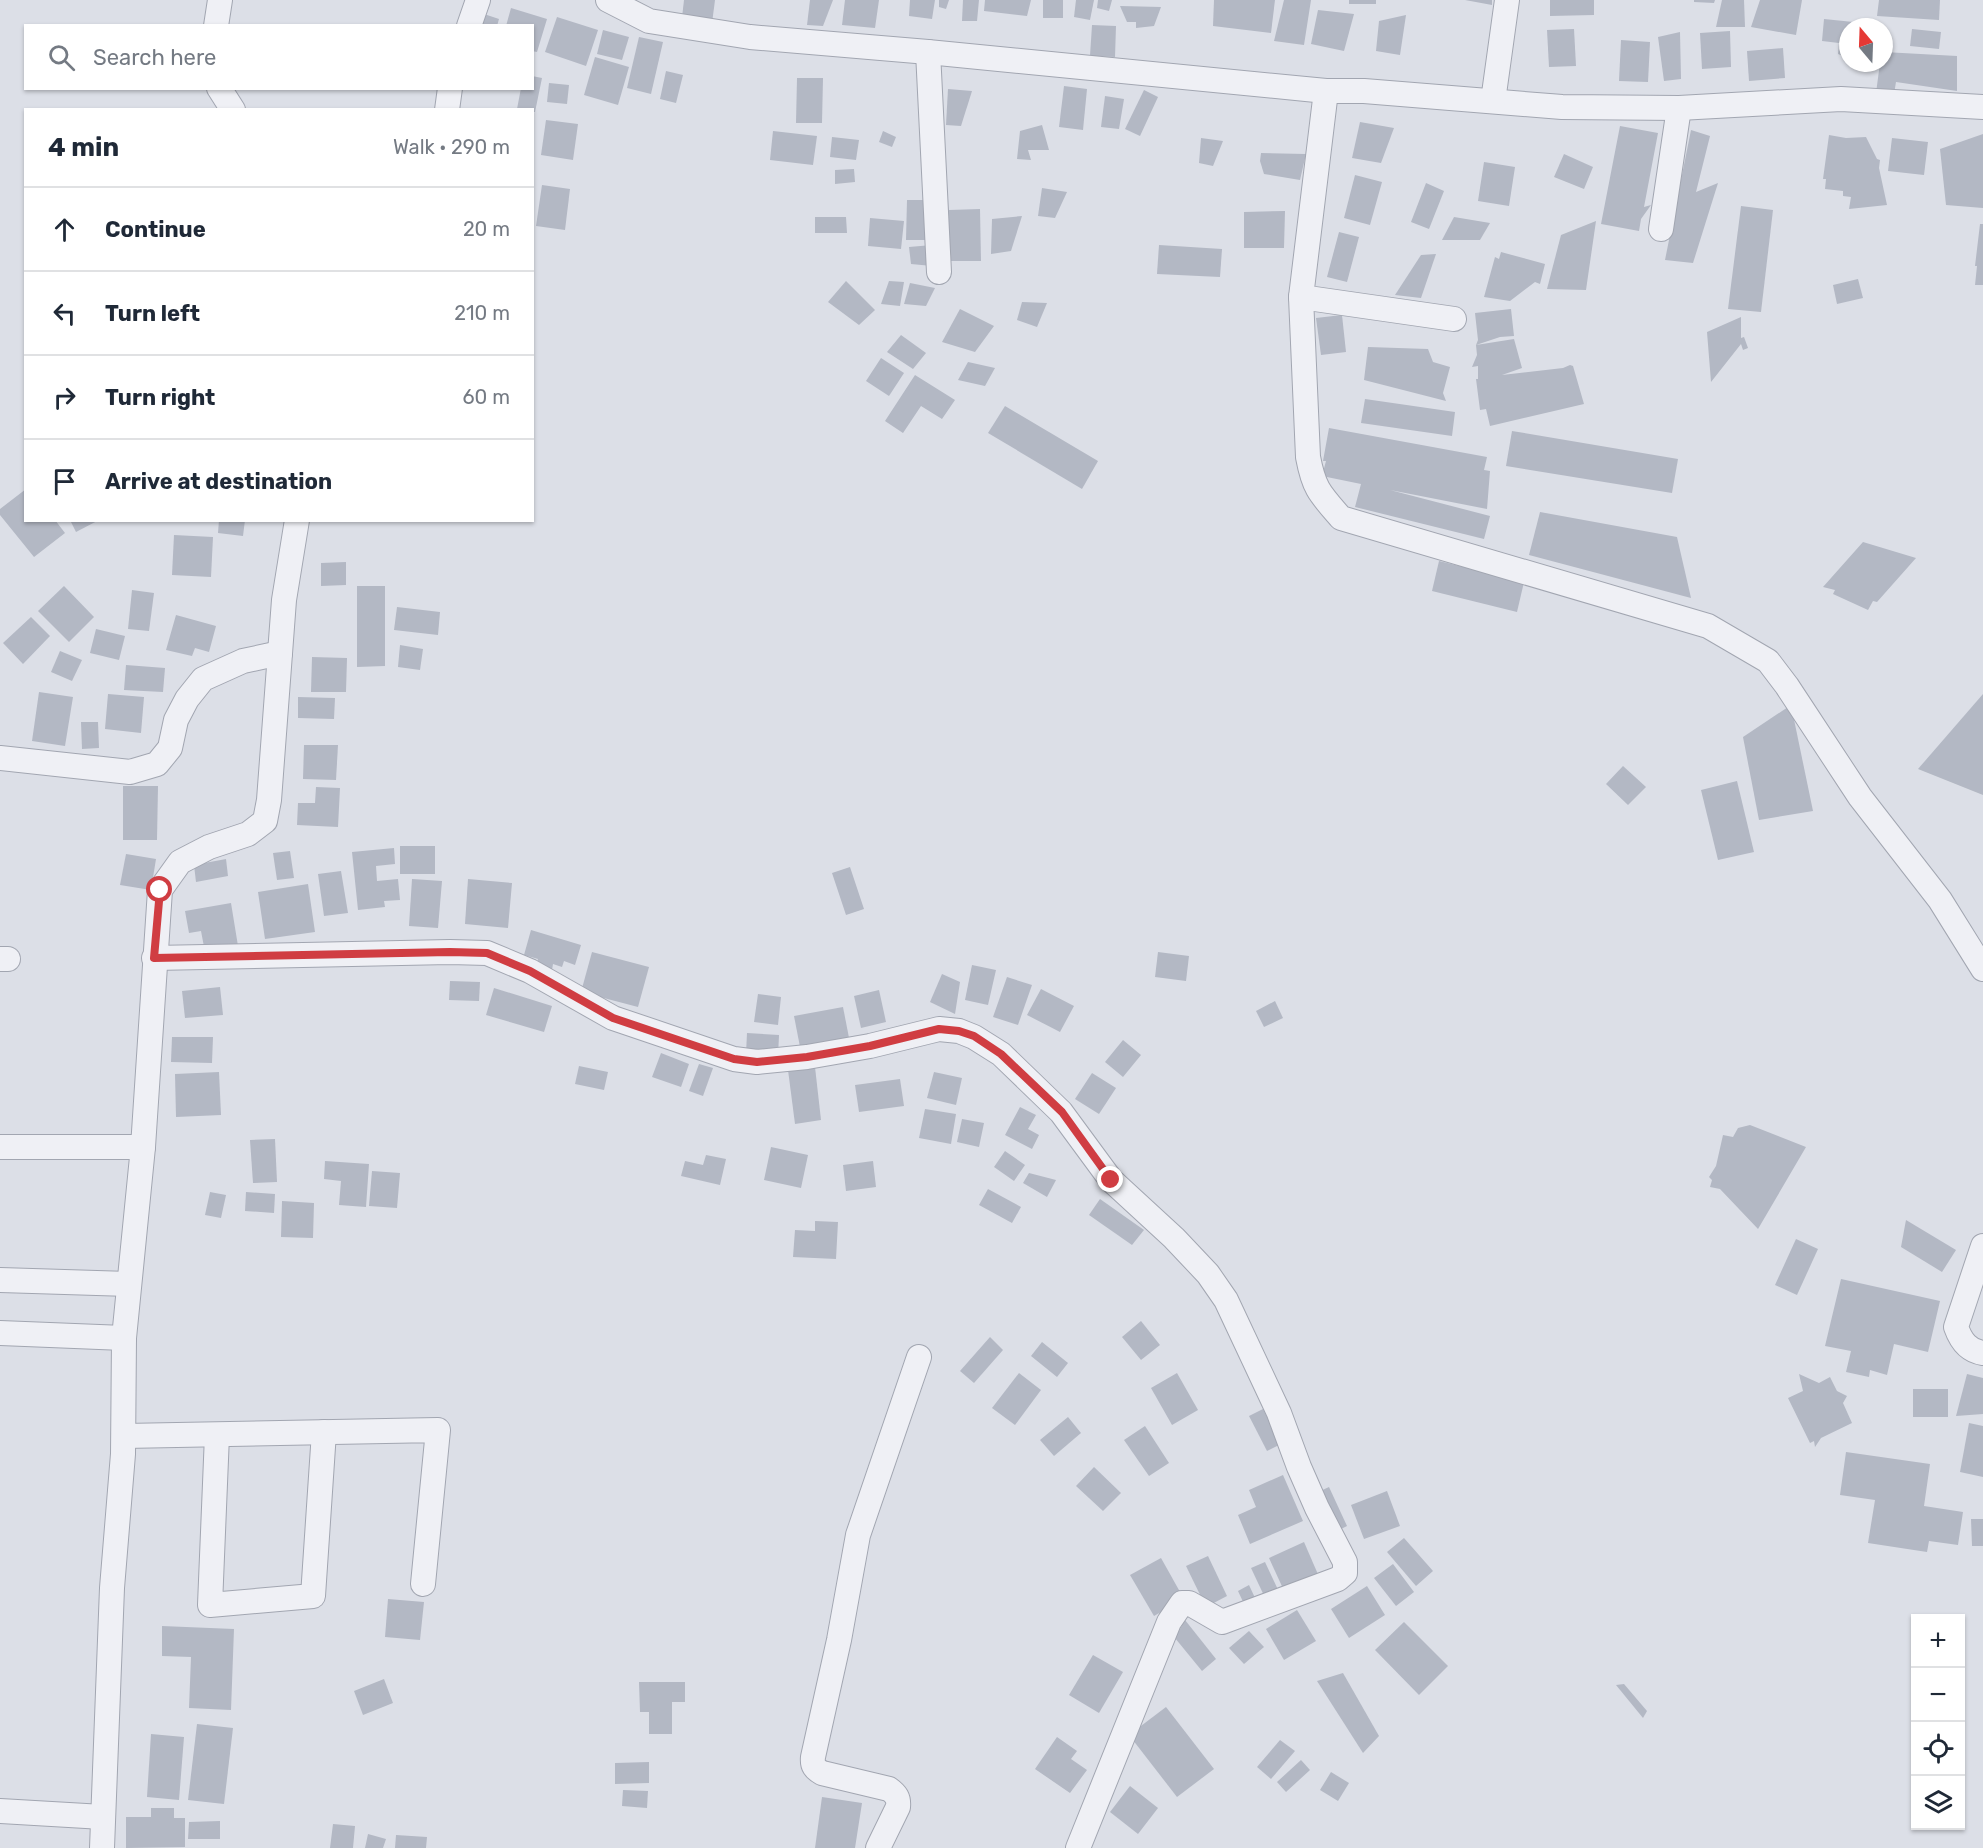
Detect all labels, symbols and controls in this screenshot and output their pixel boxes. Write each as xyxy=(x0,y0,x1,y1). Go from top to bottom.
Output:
north arrow xyxy=(1839,18,1893,72)
search box xyxy=(24,24,534,90)
icon: search xyxy=(45,41,78,74)
text: Search here xyxy=(93,44,216,71)
text: 4 min xyxy=(48,132,119,163)
text: Walk · 290 m xyxy=(393,135,510,159)
icon: ahead xyxy=(48,213,81,246)
text: Continue xyxy=(105,216,206,243)
text: 20 m xyxy=(463,217,510,241)
icon: left xyxy=(48,297,81,330)
text: Turn left xyxy=(105,300,200,327)
text: 210 m xyxy=(454,301,510,325)
icon: right xyxy=(48,381,81,414)
text: Turn right xyxy=(105,384,215,411)
text: 60 m xyxy=(463,385,510,409)
icon: arrive xyxy=(48,465,81,498)
text: Arrive at destination xyxy=(105,468,332,495)
route start xyxy=(146,876,172,902)
route end xyxy=(1097,1166,1123,1192)
map controls xyxy=(1911,1614,1965,1830)
button: + xyxy=(1911,1614,1965,1668)
button: − xyxy=(1911,1668,1965,1722)
button: locate xyxy=(1911,1722,1965,1776)
button: layers xyxy=(1911,1776,1965,1830)

